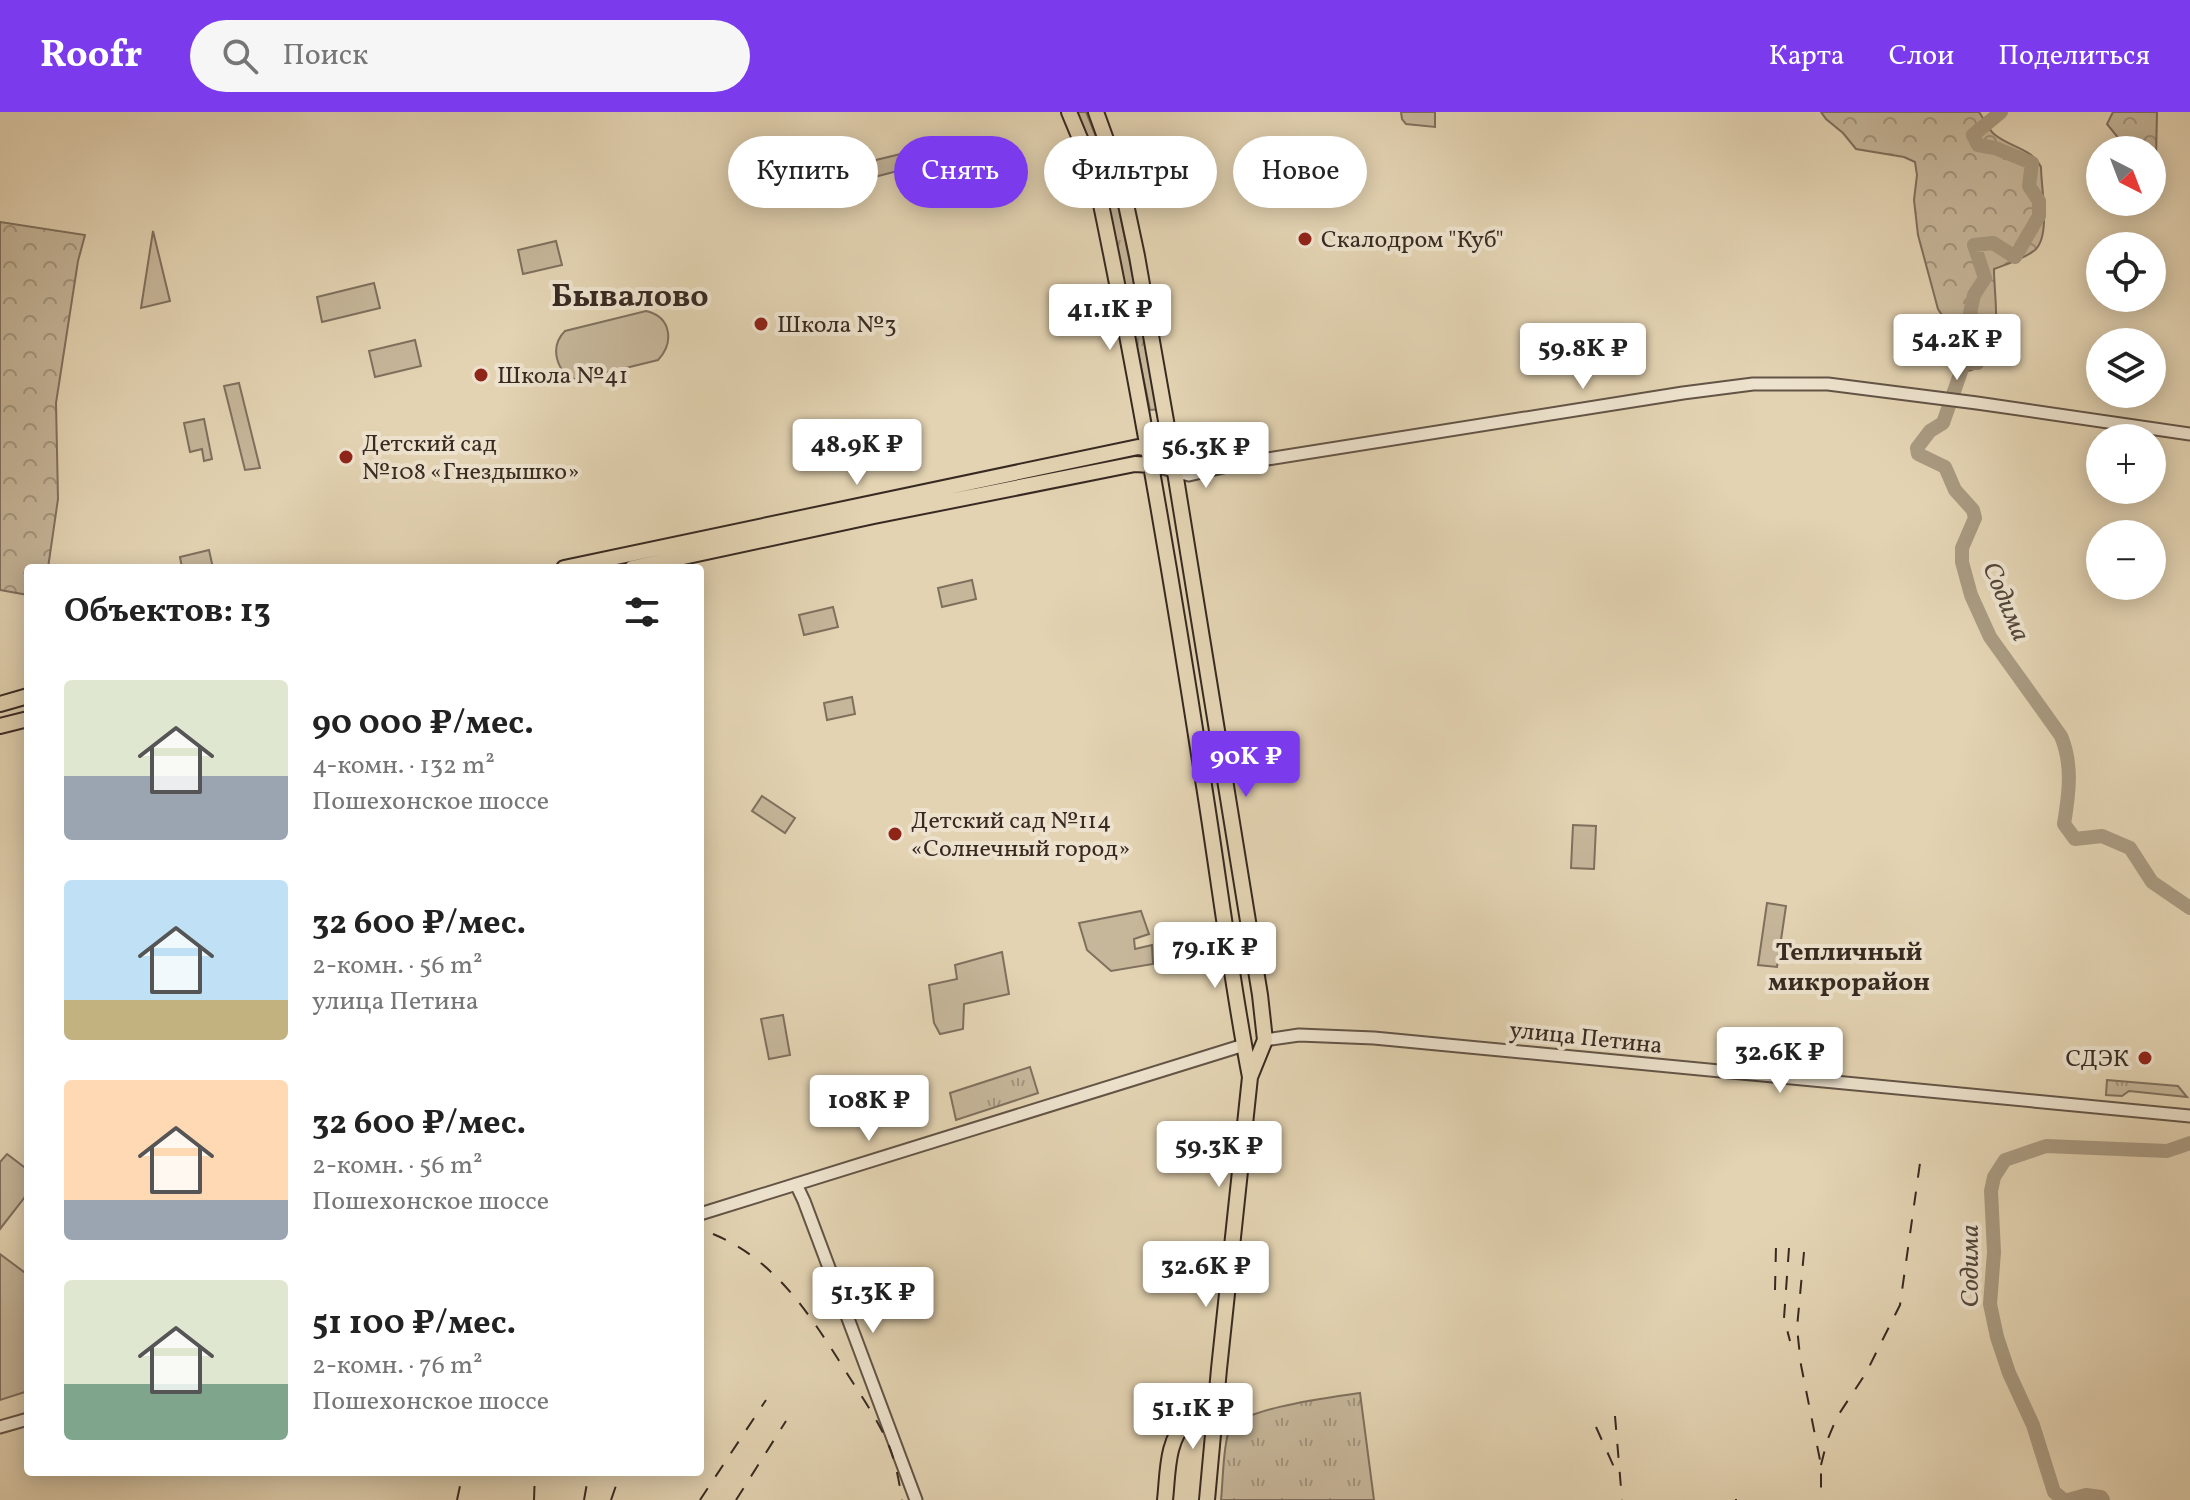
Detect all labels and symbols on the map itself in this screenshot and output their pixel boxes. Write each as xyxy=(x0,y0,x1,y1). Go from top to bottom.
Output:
north arrow xyxy=(2086,136,2166,216)
place label: Скалодром "Куб" xyxy=(1321,224,1504,258)
marker: Скалодром "Куб" xyxy=(1296,230,1314,248)
district label: Бывалово xyxy=(551,276,709,320)
pin: 41.1K ₽ xyxy=(1036,284,1184,352)
place label: Школа №3 xyxy=(777,309,897,343)
pin: 54.2K ₽ xyxy=(1883,314,2031,382)
marker: Школа №3 xyxy=(752,315,770,333)
pin: 59.8K ₽ xyxy=(1509,323,1657,391)
place label: Школа №41 xyxy=(497,360,628,394)
marker: Школа №41 xyxy=(472,366,490,384)
pin: 48.9K ₽ xyxy=(783,419,931,487)
pin: 56.3K ₽ xyxy=(1132,422,1280,490)
place label: Детский сад №108 «Гнездышко» xyxy=(362,428,580,490)
marker: Детский сад №108 «Гнездышко» xyxy=(337,448,355,466)
water label: Содима xyxy=(1972,556,2038,647)
pin: 90K ₽ xyxy=(1190,731,1302,799)
place label: Детский сад №114 «Солнечный город» xyxy=(911,805,1130,867)
marker: Детский сад №114 «Солнечный город» xyxy=(886,825,904,843)
pin: 79.1K ₽ xyxy=(1141,922,1289,990)
district label: Тепличный микрорайон xyxy=(1768,935,1930,1001)
street label: улица Петина xyxy=(1507,1014,1664,1064)
pin: 32.6K ₽ xyxy=(1706,1027,1854,1095)
place label: СДЭК xyxy=(2065,1043,2129,1077)
marker: СДЭК xyxy=(2136,1049,2154,1067)
pin: 108K ₽ xyxy=(804,1075,934,1143)
pin: 59.3K ₽ xyxy=(1145,1121,1293,1189)
water label: Содима xyxy=(1953,1224,1989,1308)
pin: 32.6K ₽ xyxy=(1132,1241,1280,1309)
pin: 51.3K ₽ xyxy=(799,1267,947,1335)
pin: 51.1K ₽ xyxy=(1119,1383,1267,1451)

